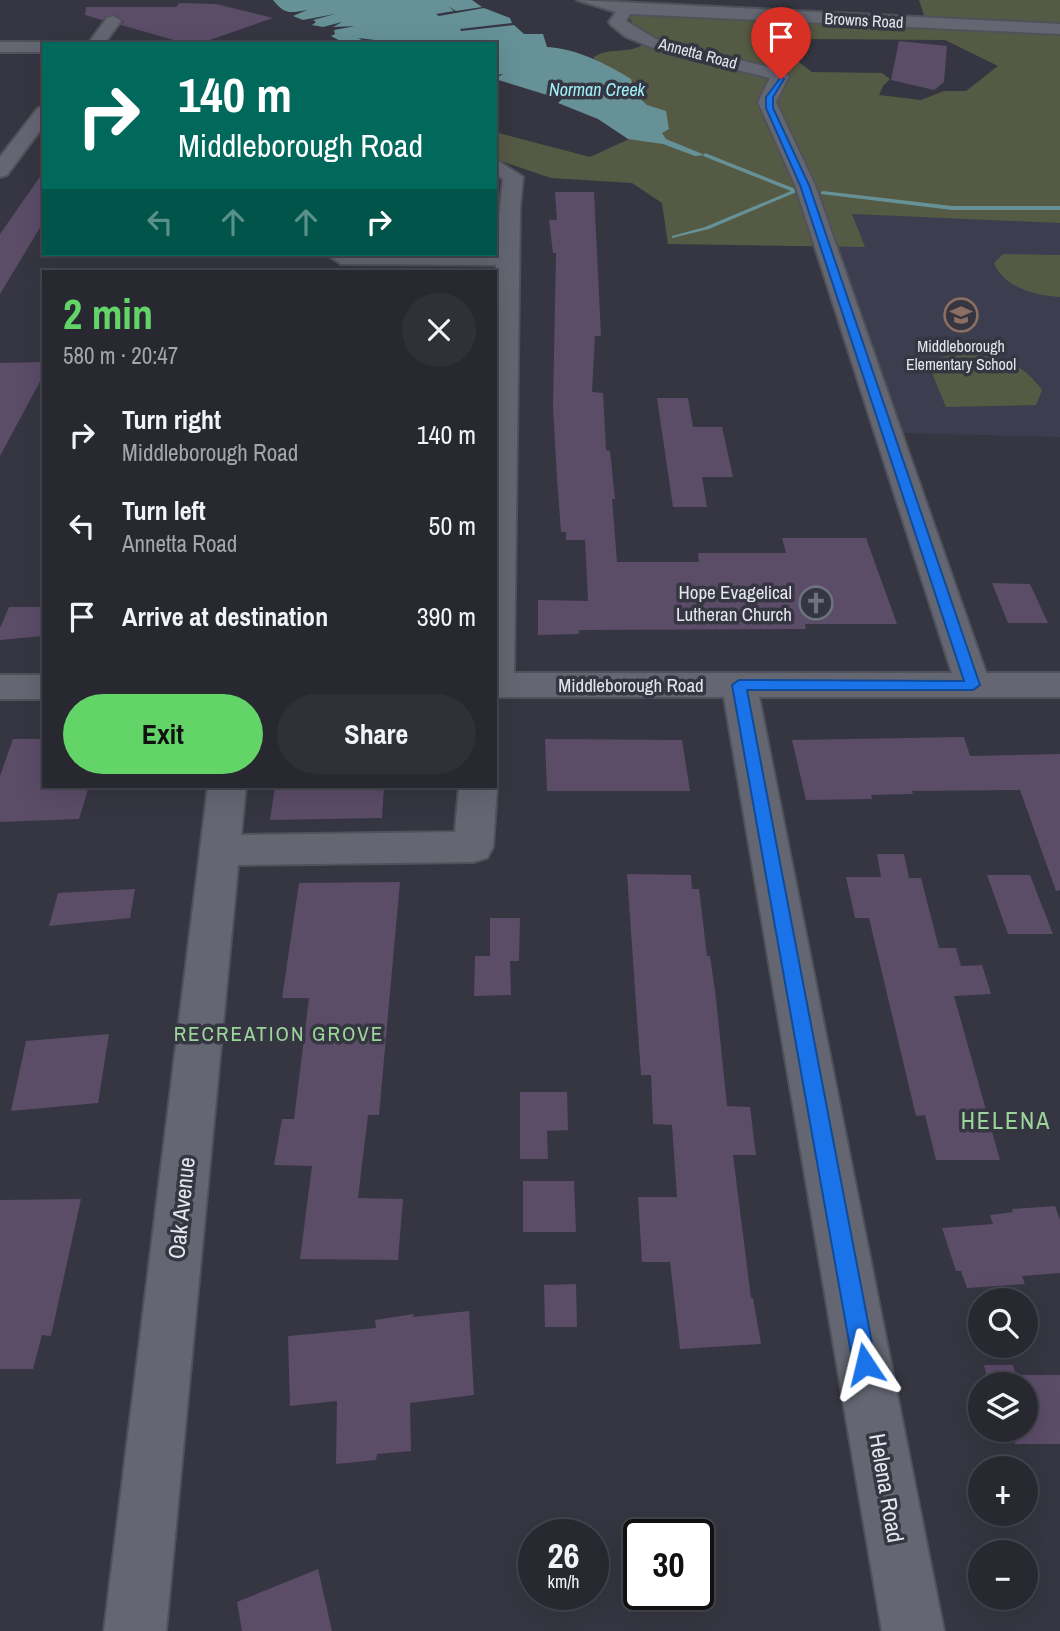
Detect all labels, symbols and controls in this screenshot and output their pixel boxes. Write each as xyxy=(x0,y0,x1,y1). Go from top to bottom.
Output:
pin xyxy=(751,7,811,79)
street label: Browns Road xyxy=(824,7,904,33)
icon: arrive xyxy=(762,18,800,56)
street label: Annetta Road xyxy=(655,32,740,74)
text: 140 m xyxy=(178,61,292,127)
icon: right xyxy=(63,70,154,161)
water label: Norman Creek xyxy=(549,77,646,102)
text: Middleborough Road xyxy=(178,124,423,167)
icon: left xyxy=(141,203,179,241)
icon: ahead xyxy=(214,203,252,241)
icon: ahead xyxy=(287,203,325,241)
icon: right xyxy=(360,203,398,241)
text: 2 min xyxy=(63,286,153,342)
button: close xyxy=(402,293,476,367)
school or university icon: Middleborough Elementary School xyxy=(942,296,980,334)
place label: Middleborough Elementary School xyxy=(906,335,1016,375)
text: 580 m · 20:47 xyxy=(63,340,178,371)
text: Turn right xyxy=(122,402,221,437)
icon: right xyxy=(63,416,101,454)
text: 140 m xyxy=(417,417,476,452)
text: Middleborough Road xyxy=(122,437,298,468)
text: Turn left xyxy=(122,493,206,528)
icon: left xyxy=(63,507,101,545)
text: 50 m xyxy=(429,508,476,543)
text: Annetta Road xyxy=(122,528,237,559)
place label: Hope Evagelical Lutheran Church xyxy=(676,579,792,627)
church icon: Hope Evagelical Lutheran Church xyxy=(797,584,835,622)
icon: arrive xyxy=(63,598,101,636)
text: Arrive at destination xyxy=(122,599,328,634)
text: 390 m xyxy=(417,599,476,634)
street label: Middleborough Road xyxy=(558,672,704,698)
button: Exit xyxy=(63,694,263,774)
button: Share xyxy=(277,694,476,774)
district label: RECREATION GROVE xyxy=(174,1019,384,1048)
district label: HELENA xyxy=(961,1104,1051,1136)
street label: Oak Avenue xyxy=(160,1155,202,1261)
map controls xyxy=(968,1288,1038,1610)
button: search xyxy=(968,1288,1038,1358)
position arrow xyxy=(828,1327,902,1401)
button: layers xyxy=(968,1372,1038,1442)
street label: Helena Road xyxy=(862,1431,912,1545)
button: + xyxy=(968,1456,1038,1526)
speed limit sign: 30 xyxy=(623,1519,714,1610)
text: 26 xyxy=(548,1532,579,1579)
button: − xyxy=(968,1540,1038,1610)
text: km/h xyxy=(548,1569,580,1594)

